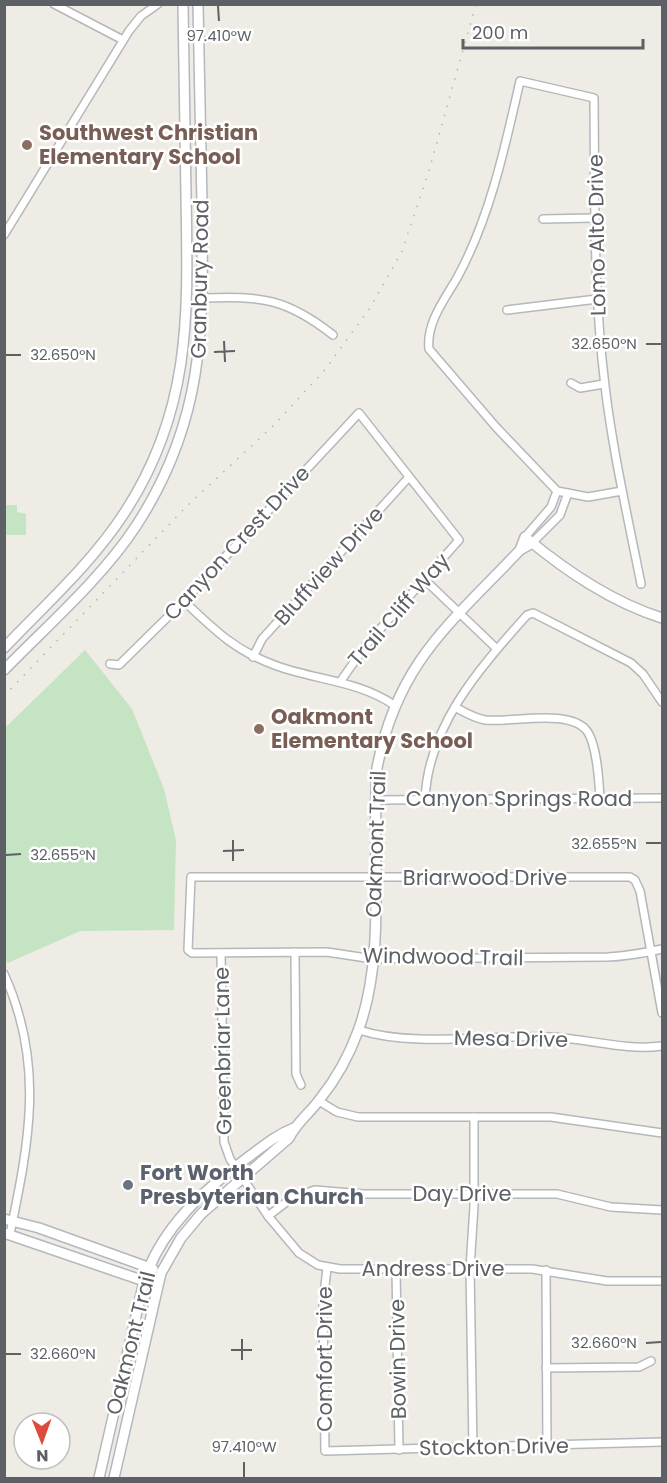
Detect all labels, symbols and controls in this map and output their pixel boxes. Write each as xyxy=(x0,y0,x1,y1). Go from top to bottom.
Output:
scale bar xyxy=(463,12,643,50)
text: 200 m xyxy=(472,20,528,45)
text: 97.410°W xyxy=(186,25,252,46)
place label: Southwest Christian Elementary School xyxy=(39,118,258,171)
marker: Southwest Christian Elementary School xyxy=(20,138,34,152)
street label: Lomo Alto Drive xyxy=(581,154,612,316)
street label: Granbury Road xyxy=(184,199,215,359)
text: 32.650°N xyxy=(571,333,637,354)
text: 32.650°N xyxy=(30,344,96,365)
street label: Canyon Crest Drive xyxy=(157,459,316,626)
street label: Bluffview Drive xyxy=(267,500,390,631)
street label: Trail Cliff Way xyxy=(341,547,456,673)
place label: Oakmont Elementary School xyxy=(271,702,473,755)
marker: Oakmont Elementary School xyxy=(252,722,266,736)
street label: Oakmont Trail xyxy=(358,770,393,918)
street label: Canyon Springs Road xyxy=(406,784,632,813)
text: 32.655°N xyxy=(571,833,637,854)
text: 32.655°N xyxy=(30,844,96,865)
street label: Briarwood Drive xyxy=(403,863,567,892)
street label: Windwood Trail xyxy=(362,941,524,972)
street label: Greenbriar Lane xyxy=(207,967,238,1135)
street label: Mesa Drive xyxy=(454,1023,569,1054)
place label: Fort Worth Presbyterian Church xyxy=(140,1158,364,1211)
marker: Fort Worth Presbyterian Church xyxy=(121,1178,135,1192)
street label: Day Drive xyxy=(412,1179,512,1208)
street label: Andress Drive xyxy=(362,1254,504,1283)
street label: Oakmont Trail xyxy=(99,1268,162,1418)
street label: Comfort Drive xyxy=(310,1286,339,1432)
street label: Bowin Drive xyxy=(382,1299,413,1419)
text: 32.660°N xyxy=(571,1332,637,1353)
text: 32.660°N xyxy=(30,1343,96,1364)
north arrow xyxy=(12,1411,72,1471)
street label: Stockton Drive xyxy=(419,1431,569,1462)
text: 97.410°W xyxy=(211,1436,277,1457)
text: N xyxy=(36,1444,48,1467)

